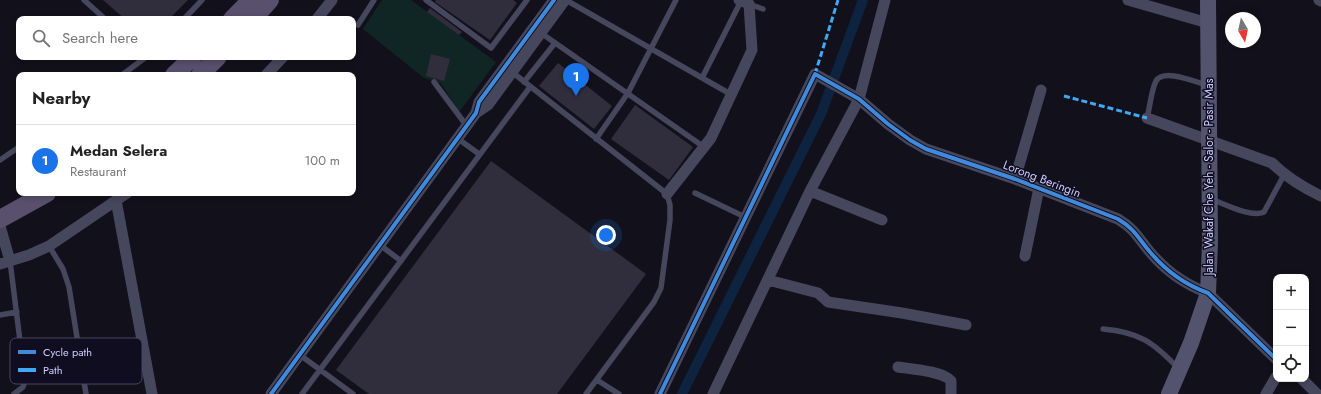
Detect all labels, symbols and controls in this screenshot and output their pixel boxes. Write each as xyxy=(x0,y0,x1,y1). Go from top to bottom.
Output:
north arrow xyxy=(1225,12,1261,48)
search box xyxy=(16,16,356,60)
icon: search xyxy=(30,27,52,49)
text: Search here xyxy=(62,27,138,49)
pin: 1 xyxy=(563,63,589,96)
street label: Jalan Wakaf Che Yeh - Salor - Pasir Mas xyxy=(1200,78,1218,278)
text: Nearby xyxy=(32,86,90,110)
text: Medan Selera xyxy=(70,140,167,162)
text: 1 xyxy=(42,151,48,170)
text: 100 m xyxy=(305,151,340,170)
street label: Lorong Beringin xyxy=(1001,156,1083,202)
text: Restaurant xyxy=(70,162,126,181)
your location xyxy=(596,225,616,245)
map controls xyxy=(1273,274,1309,382)
button: + xyxy=(1273,274,1309,310)
button: − xyxy=(1273,310,1309,346)
legend xyxy=(10,338,142,384)
text: Cycle path xyxy=(43,344,92,360)
button: locate xyxy=(1273,346,1309,382)
text: Path xyxy=(43,362,62,378)

